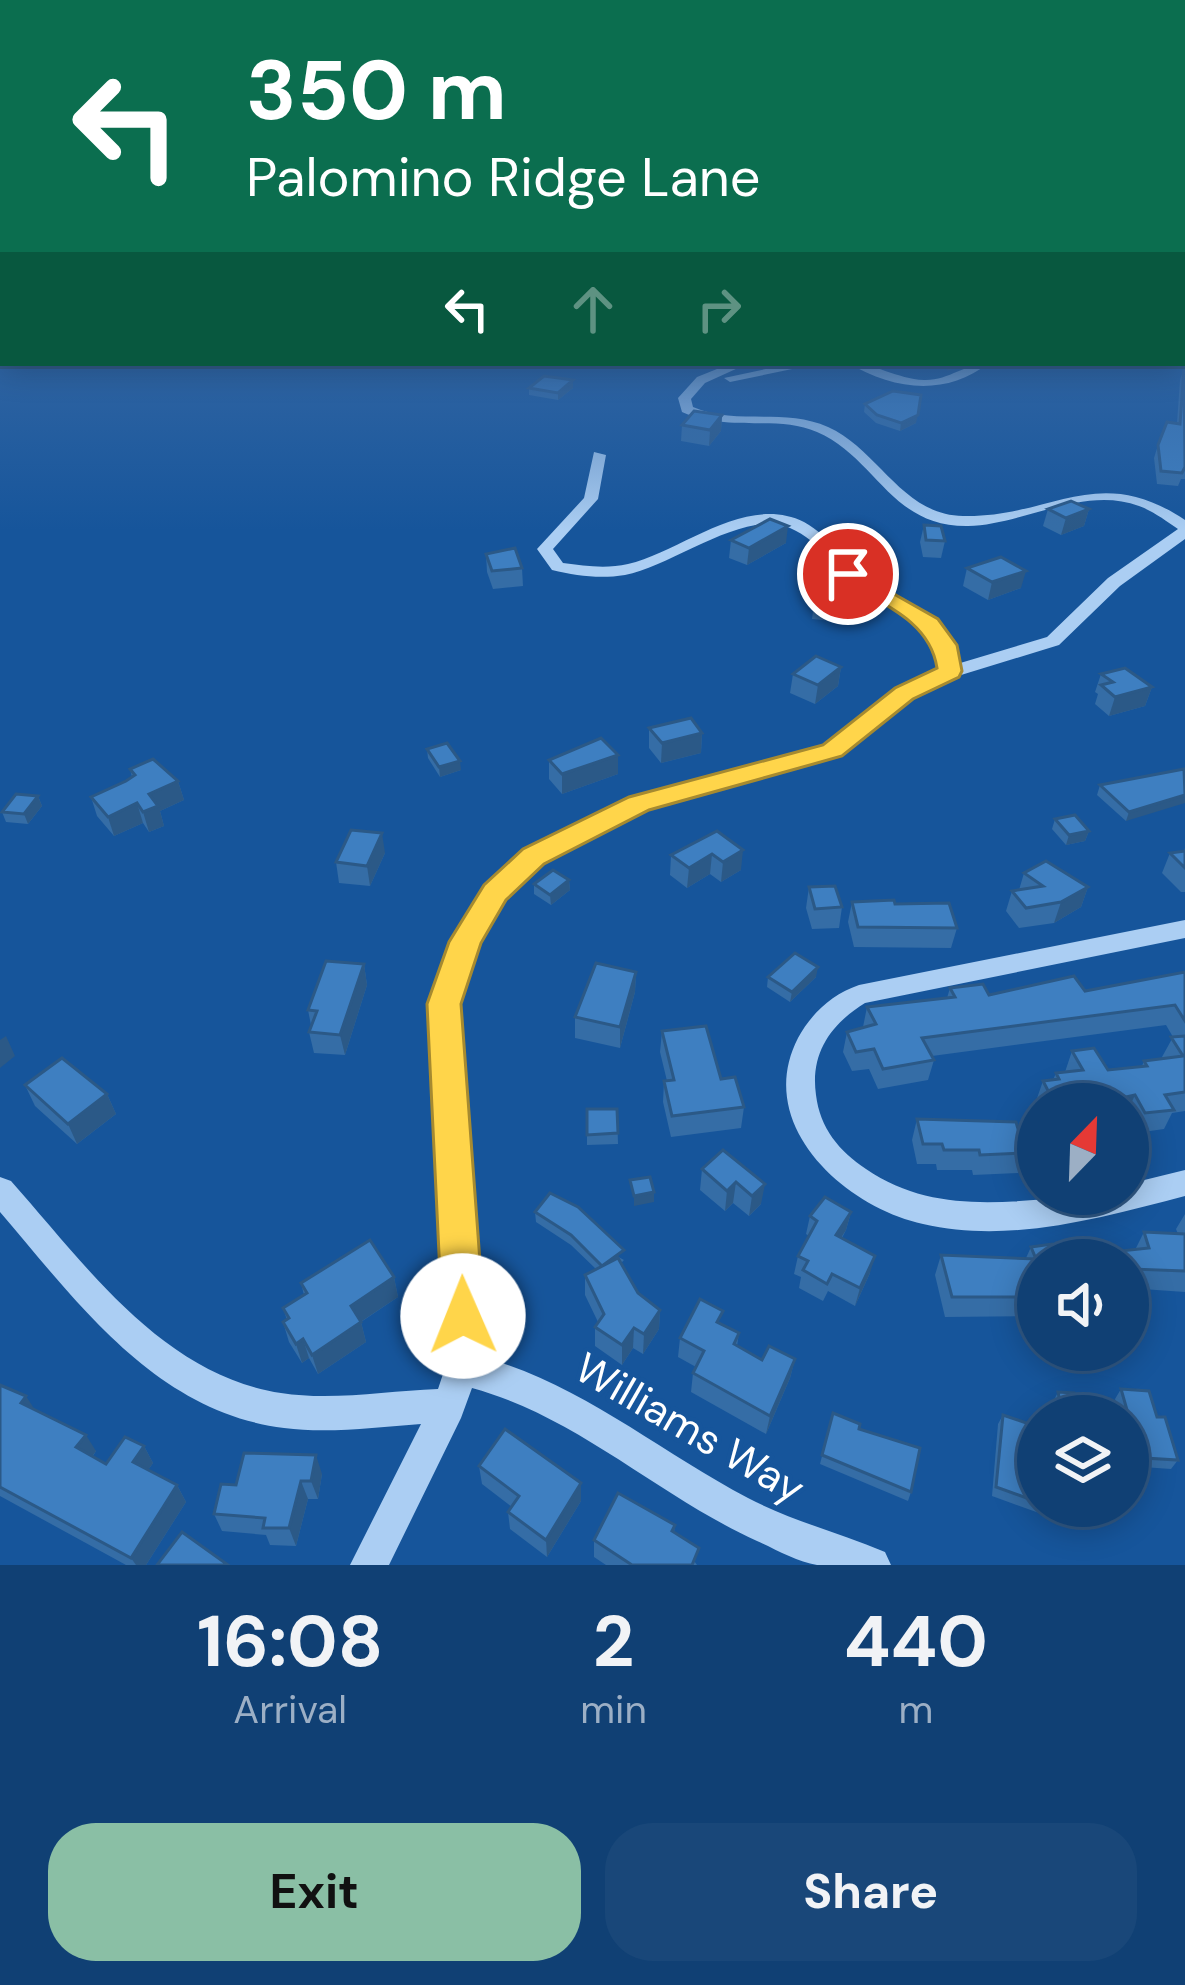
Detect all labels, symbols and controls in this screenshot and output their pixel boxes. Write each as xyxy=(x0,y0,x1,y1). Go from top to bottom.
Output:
text: 350 m xyxy=(246,36,507,145)
icon: left xyxy=(48,48,204,204)
text: Palomino Ridge Lane xyxy=(246,142,760,213)
icon: left xyxy=(434,276,500,342)
icon: ahead xyxy=(560,276,626,342)
icon: right xyxy=(686,276,752,342)
pin xyxy=(797,523,899,625)
icon: arrive xyxy=(815,541,881,607)
north arrow xyxy=(1017,1083,1149,1215)
map controls xyxy=(1017,1083,1149,1527)
button: sound xyxy=(1017,1239,1149,1371)
position arrow xyxy=(400,1253,526,1379)
street label: Williams Way xyxy=(565,1340,815,1516)
button: layers xyxy=(1017,1395,1149,1527)
text: 16:08 xyxy=(197,1595,383,1688)
text: 2 xyxy=(593,1595,634,1688)
text: 440 xyxy=(844,1595,988,1688)
text: Arrival xyxy=(233,1684,347,1735)
text: min xyxy=(580,1684,647,1735)
text: m xyxy=(899,1684,933,1735)
button: Exit xyxy=(48,1823,581,1961)
button: Share xyxy=(605,1823,1137,1961)

